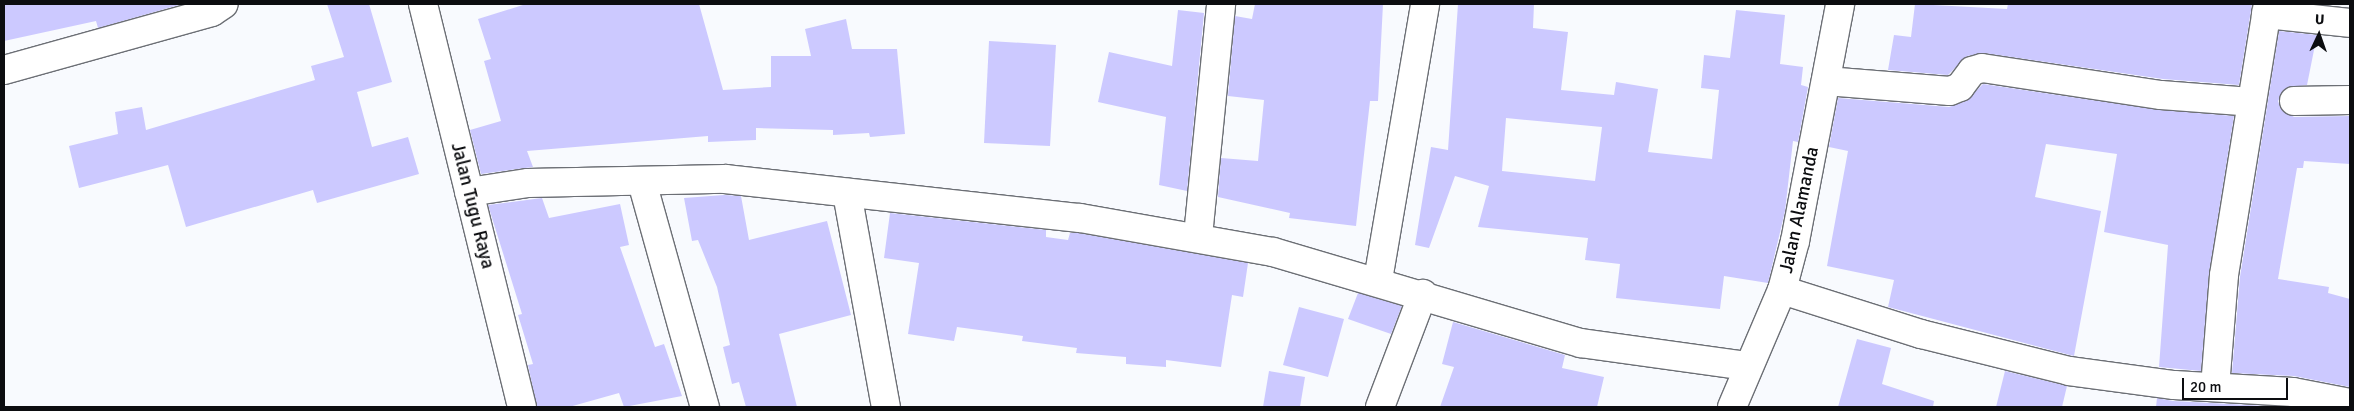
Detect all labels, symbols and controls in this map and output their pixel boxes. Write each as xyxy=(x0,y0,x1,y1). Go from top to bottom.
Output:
north arrow xyxy=(2294,10,2344,60)
text: U xyxy=(2315,11,2325,28)
street label: Jalan Tugu Raya xyxy=(445,141,499,271)
street label: Jalan Alamanda xyxy=(1775,145,1825,275)
scale bar xyxy=(2184,368,2290,400)
text: 20 m xyxy=(2190,378,2221,396)

